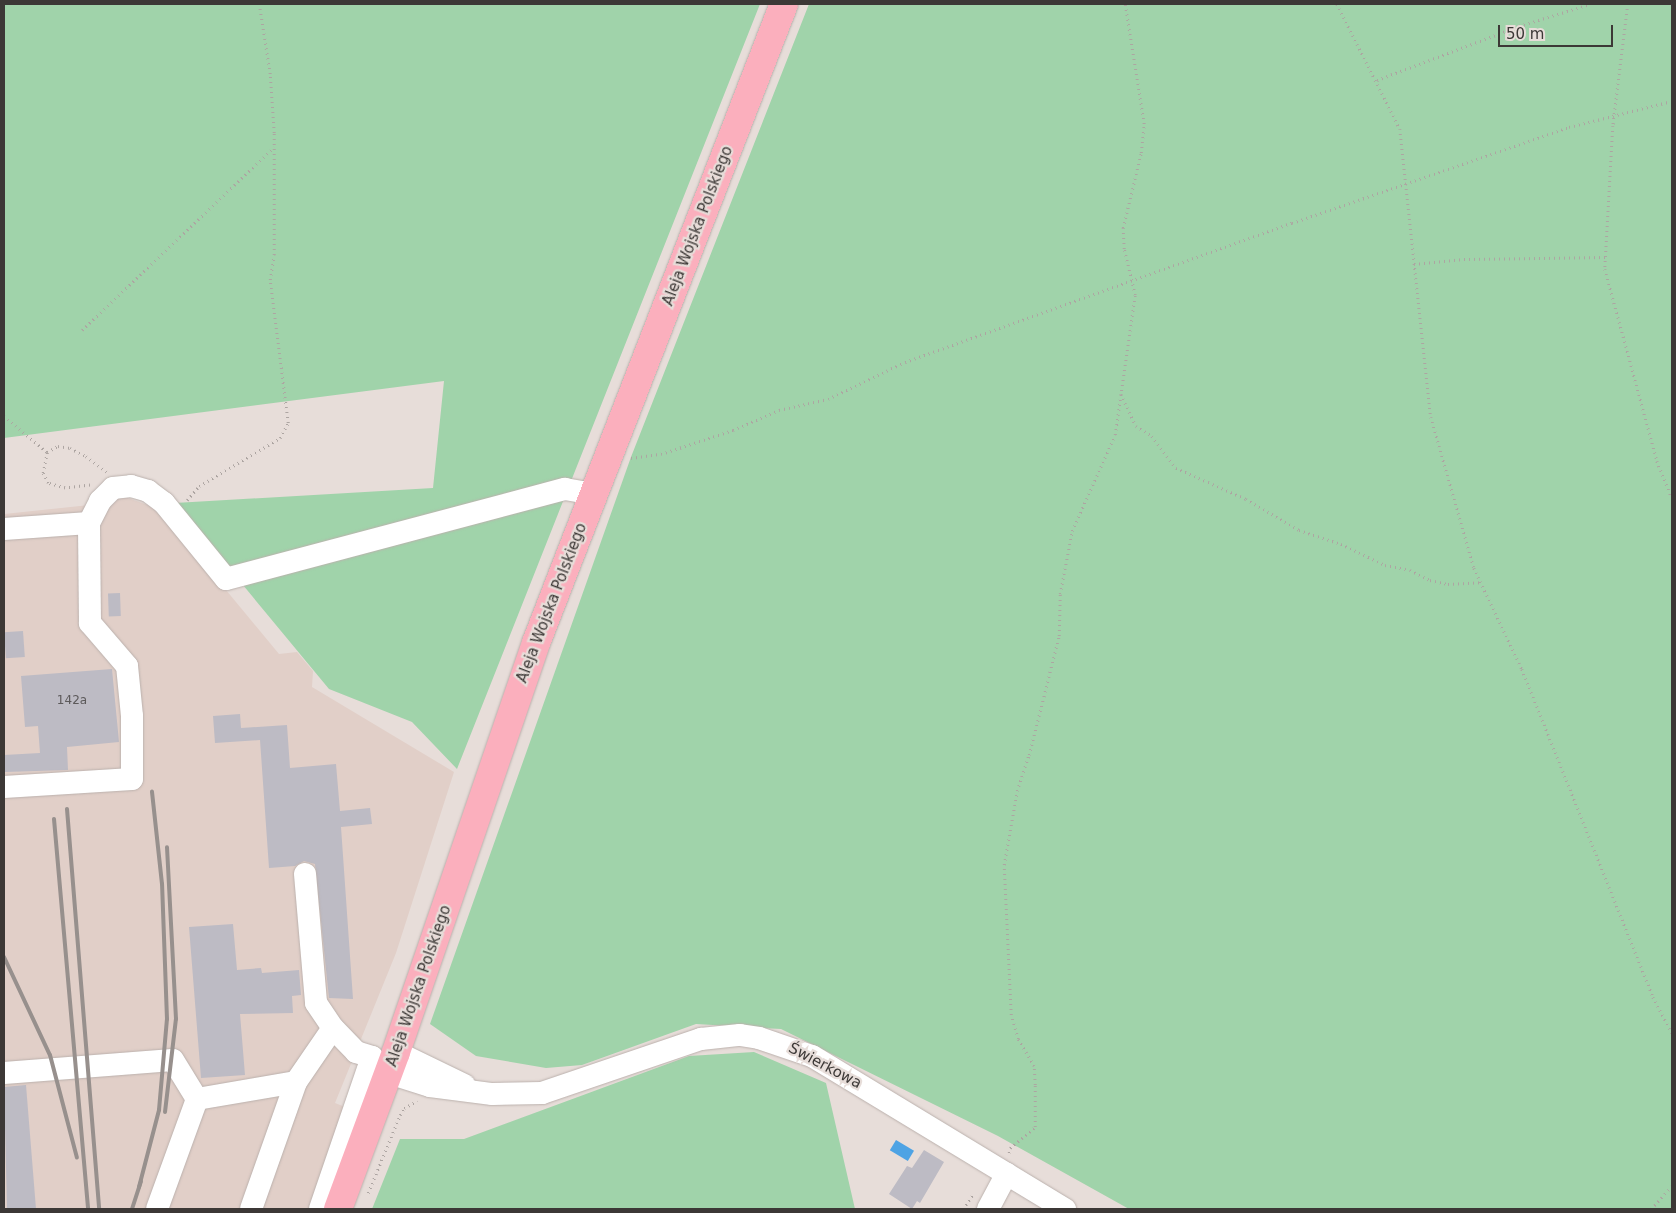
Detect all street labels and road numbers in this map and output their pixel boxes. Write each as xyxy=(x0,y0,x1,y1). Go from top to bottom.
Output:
street label: Aleja Wojska Polskiego xyxy=(659,144,737,308)
street label: Aleja Wojska Polskiego xyxy=(513,521,591,685)
street label: Aleja Wojska Polskiego xyxy=(383,903,455,1069)
street label: Świerkowa xyxy=(785,1039,865,1093)

